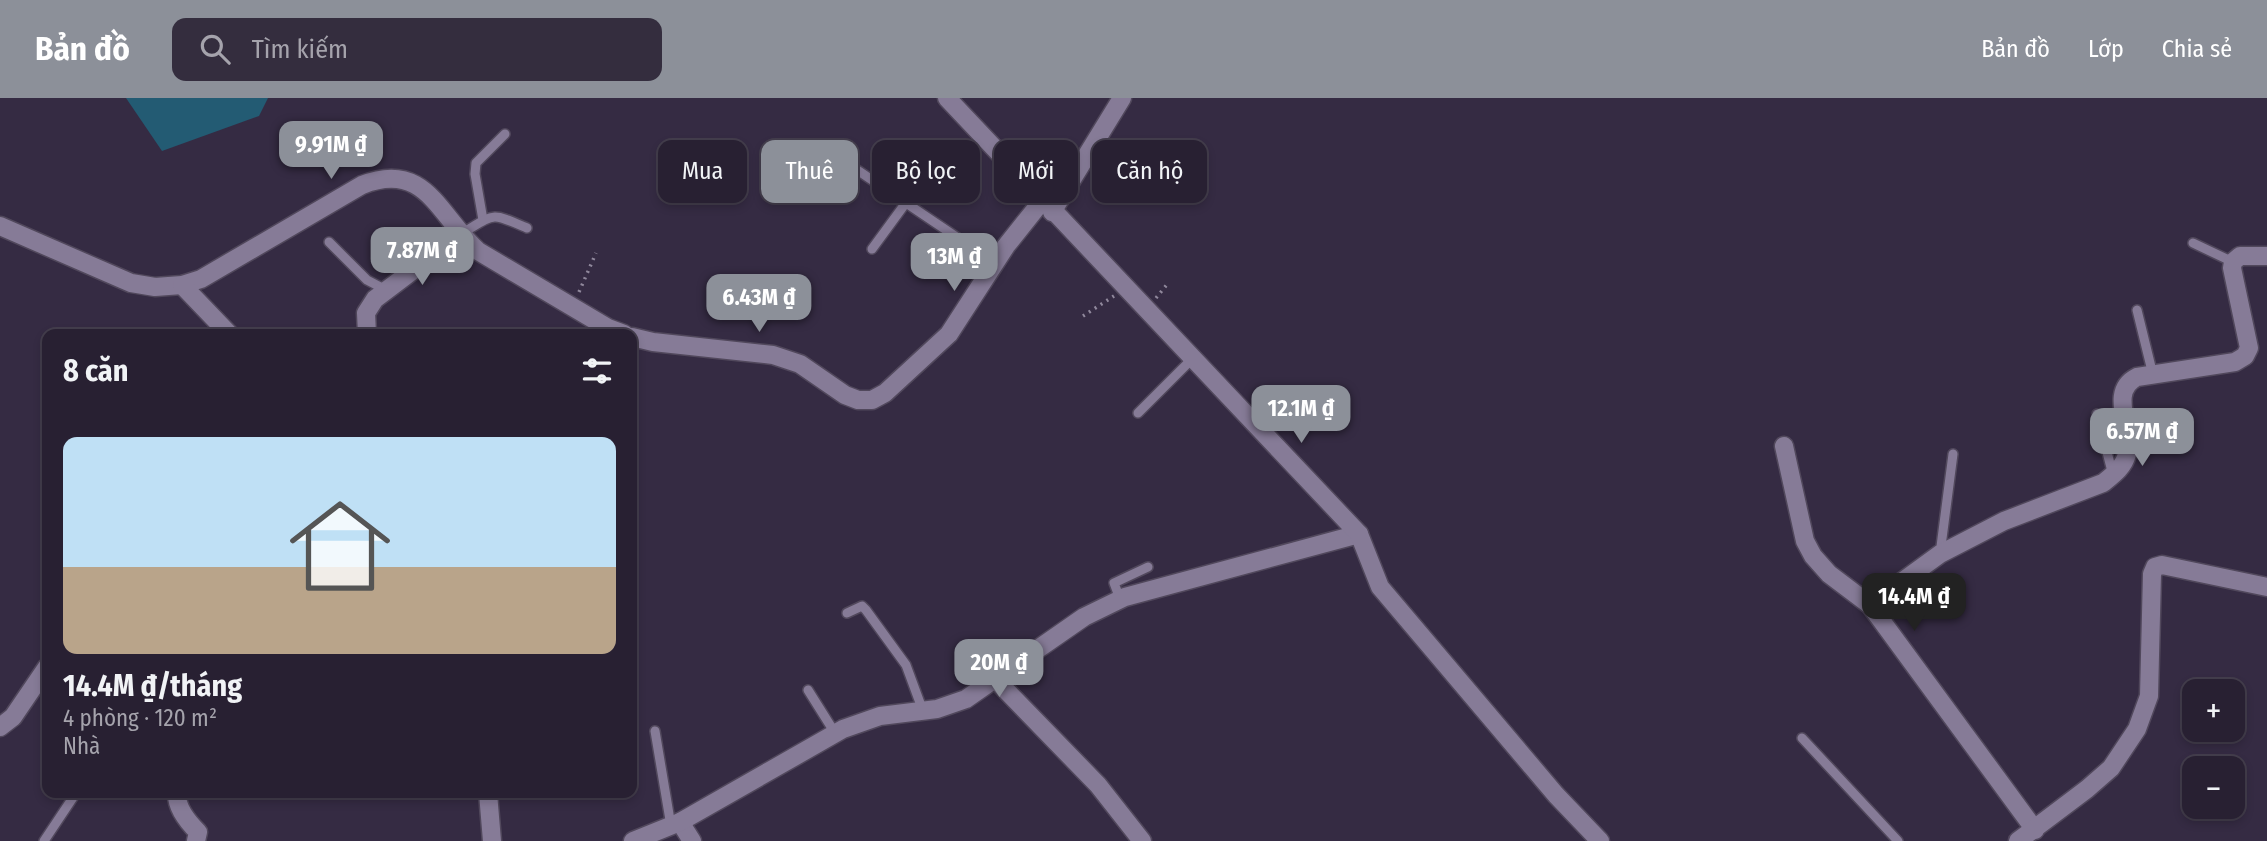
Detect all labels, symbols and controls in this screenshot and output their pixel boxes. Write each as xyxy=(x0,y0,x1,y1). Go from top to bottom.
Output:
search box xyxy=(172,18,662,81)
text: Bản đồ xyxy=(35,29,130,69)
icon: search xyxy=(196,30,234,68)
text: Tìm kiếm xyxy=(252,34,348,65)
text: Bản đồ xyxy=(1981,35,2050,63)
text: Lớp xyxy=(2088,35,2124,63)
text: Chia sẻ xyxy=(2162,35,2232,63)
pin: 9.91M ₫ xyxy=(266,122,396,181)
text: 9.91M ₫ xyxy=(295,130,367,158)
chip: Mua xyxy=(658,140,747,203)
chip: Thuê xyxy=(761,140,858,203)
chip: Bộ lọc xyxy=(872,140,980,203)
chip: Mới xyxy=(994,140,1078,203)
chip: Căn hộ xyxy=(1092,140,1207,203)
pin: 7.87M ₫ xyxy=(357,228,487,287)
pin: 13M ₫ xyxy=(905,234,1003,293)
text: 7.87M ₫ xyxy=(387,236,457,264)
text: 13M ₫ xyxy=(927,242,981,270)
pin: 6.43M ₫ xyxy=(694,274,824,334)
text: 6.43M ₫ xyxy=(722,283,796,311)
icon: filters xyxy=(578,352,616,390)
text: 8 căn xyxy=(63,353,129,389)
pin: 12.1M ₫ xyxy=(1236,386,1366,445)
text: 12.1M ₫ xyxy=(1267,394,1335,422)
pin: 6.57M ₫ xyxy=(2077,408,2207,468)
text: 6.57M ₫ xyxy=(2106,417,2178,445)
icon: home xyxy=(277,483,403,609)
pin: 14.4M ₫ xyxy=(1849,574,1979,633)
text: 14.4M ₫ xyxy=(1878,582,1950,610)
pin: 20M ₫ xyxy=(950,640,1048,699)
text: 20M ₫ xyxy=(970,648,1028,676)
text: 14.4M ₫/tháng xyxy=(63,668,242,704)
map controls xyxy=(2182,679,2245,819)
button: + xyxy=(2182,679,2245,742)
text: 4 phòng · 120 m² xyxy=(63,704,217,732)
text: Nhà xyxy=(63,732,100,760)
button: − xyxy=(2182,756,2245,819)

